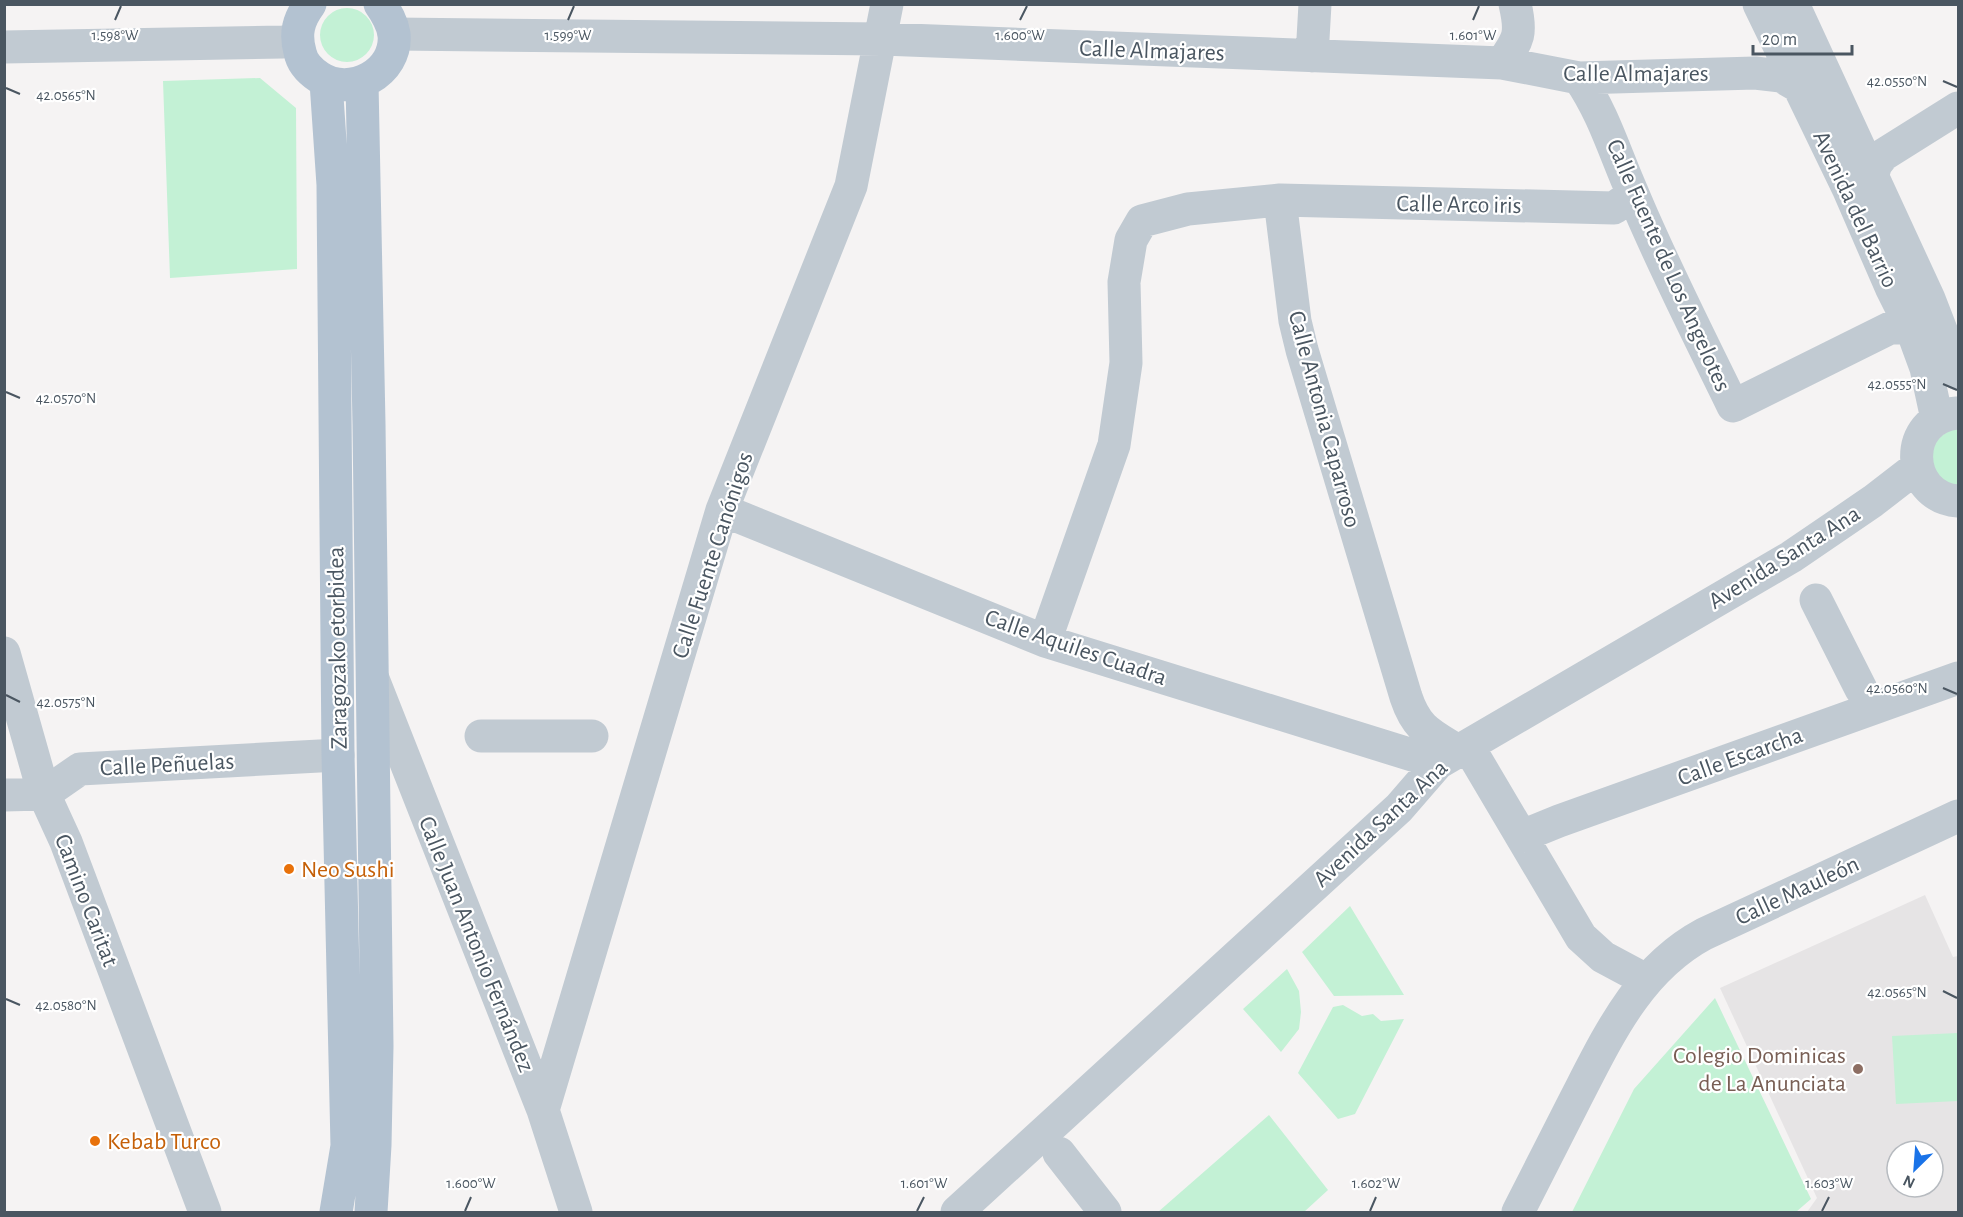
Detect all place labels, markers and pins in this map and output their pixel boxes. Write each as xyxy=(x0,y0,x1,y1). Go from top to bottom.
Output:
place label: Neo Sushi xyxy=(301,858,394,882)
marker: Neo Sushi xyxy=(282,862,296,876)
place label: Colegio Dominicas de La Anunciata xyxy=(1673,1044,1846,1096)
marker: Colegio Dominicas de La Anunciata xyxy=(1851,1062,1865,1076)
place label: Kebab Turco xyxy=(107,1130,221,1154)
marker: Kebab Turco xyxy=(88,1134,102,1148)

